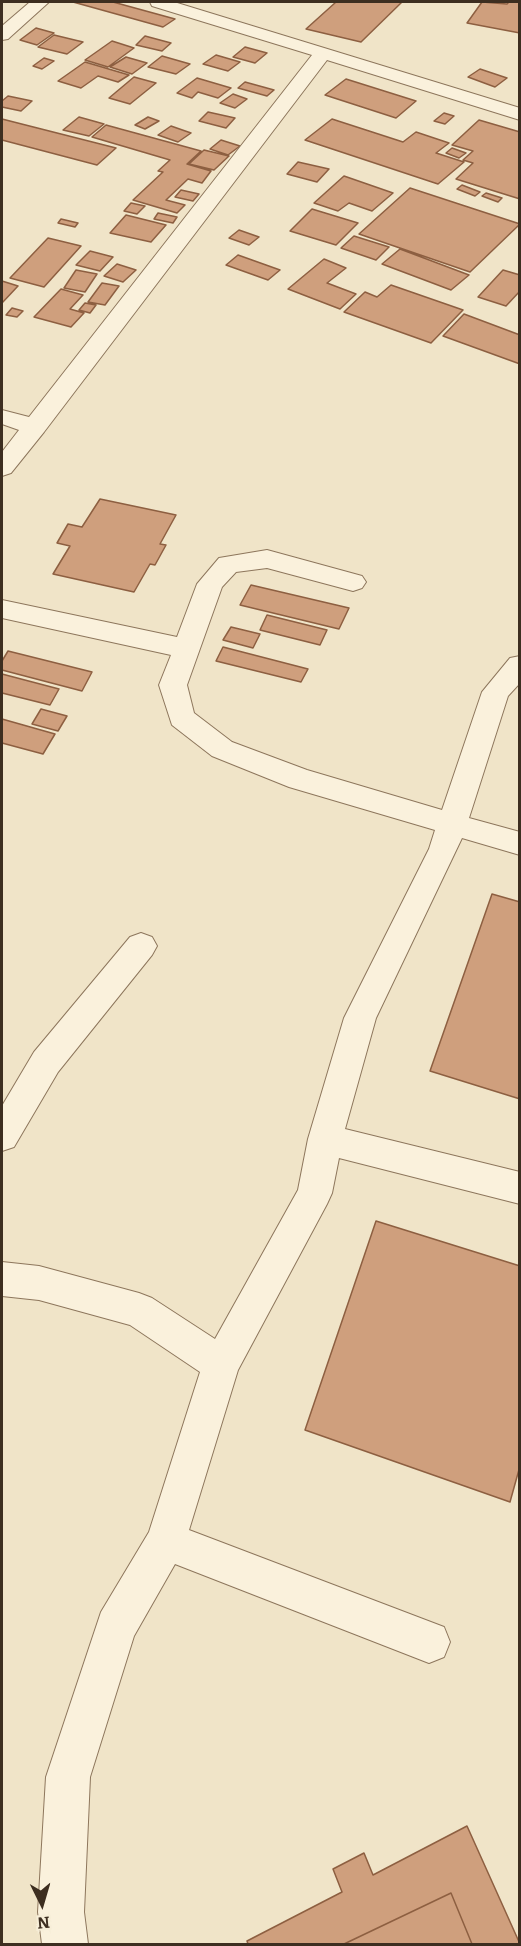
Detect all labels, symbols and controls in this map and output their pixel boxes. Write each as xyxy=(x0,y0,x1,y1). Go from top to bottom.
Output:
north arrow xyxy=(12,1874,72,1934)
text: N xyxy=(37,1912,51,1932)

